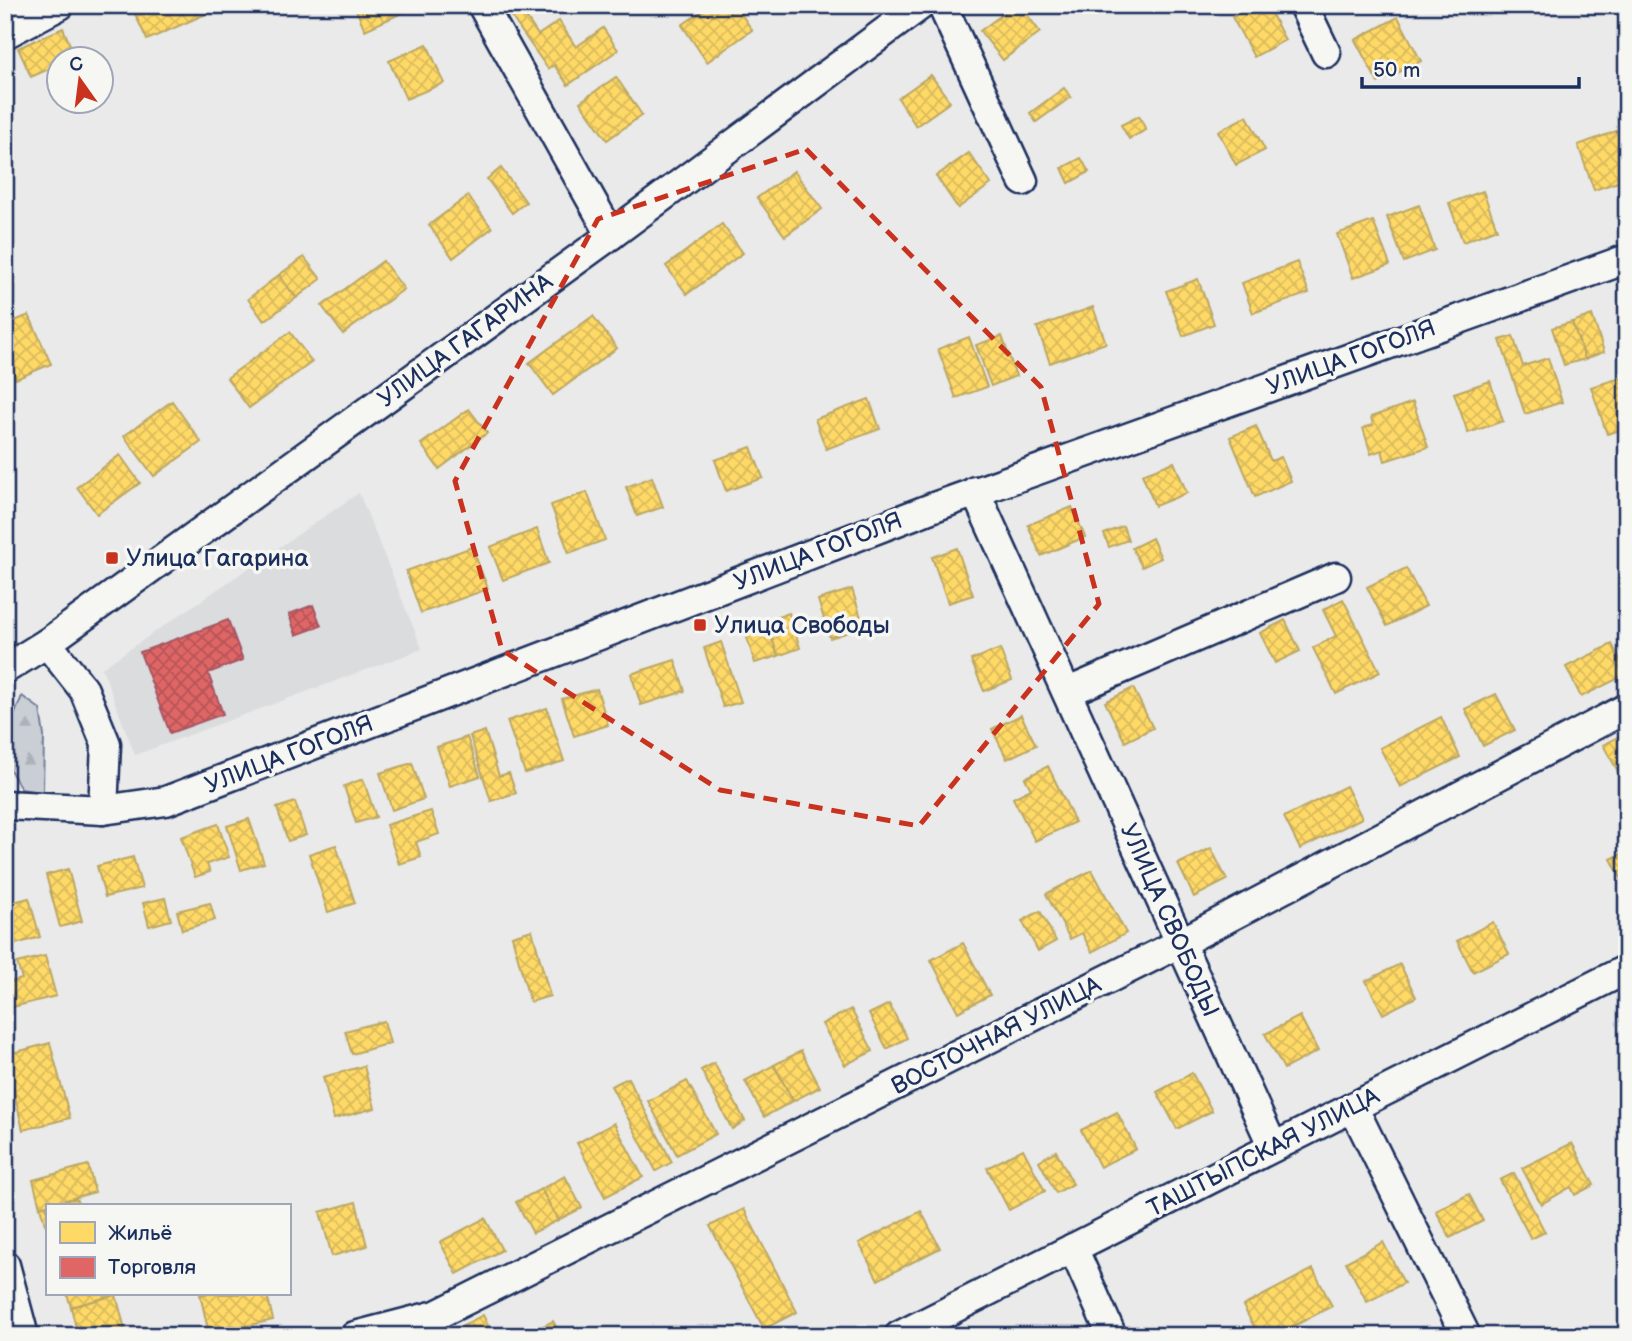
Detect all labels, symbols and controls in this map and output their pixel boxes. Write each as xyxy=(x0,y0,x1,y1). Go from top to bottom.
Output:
north arrow xyxy=(46,46,116,116)
scale bar xyxy=(1362,46,1580,90)
text: С xyxy=(67,52,85,78)
text: 50 m xyxy=(1373,58,1420,83)
street label: УЛИЦА ГАГАРИНА xyxy=(372,267,559,414)
street label: УЛИЦА ГОГОЛЯ xyxy=(1263,313,1440,402)
street label: УЛИЦА ГОГОЛЯ xyxy=(730,506,907,597)
place label: Улица Гагарина xyxy=(126,544,309,573)
marker: Улица Гагарина xyxy=(104,550,120,566)
place label: Улица Свободы xyxy=(714,611,890,640)
marker: Улица Свободы xyxy=(692,617,708,633)
street label: УЛИЦА ГОГОЛЯ xyxy=(201,709,378,800)
street label: УЛИЦА СВОБОДЫ xyxy=(1114,819,1225,1021)
street label: ВОСТОЧНАЯ УЛИЦА xyxy=(887,970,1106,1101)
street label: ТАШТЫПСКАЯ УЛИЦА xyxy=(1142,1081,1384,1224)
legend xyxy=(46,1204,290,1296)
text: Жильё xyxy=(108,1221,172,1246)
text: Торговля xyxy=(108,1255,196,1280)

